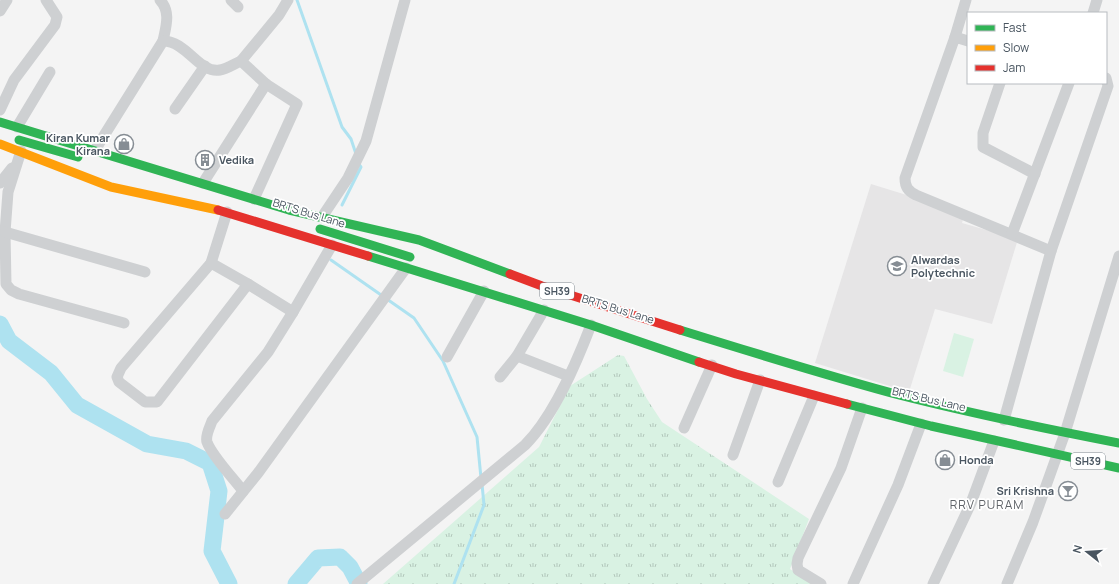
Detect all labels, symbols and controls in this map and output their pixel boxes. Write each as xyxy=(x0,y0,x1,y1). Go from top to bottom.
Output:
legend xyxy=(967,12,1107,84)
text: Fast xyxy=(1003,19,1027,36)
text: Slow xyxy=(1003,39,1029,56)
text: Jam xyxy=(1003,59,1025,76)
place label: Kiran Kumar Kirana xyxy=(46,130,111,158)
shop icon: Kiran Kumar Kirana xyxy=(113,133,135,155)
building icon: Vedika xyxy=(194,149,216,171)
place label: Vedika xyxy=(219,152,254,167)
street label: BRTS Bus Lane xyxy=(271,194,348,231)
place label: Alwardas Polytechnic xyxy=(911,252,975,280)
school or university icon: Alwardas Polytechnic xyxy=(886,255,908,277)
road number: SH39 xyxy=(540,283,574,299)
street label: BRTS Bus Lane xyxy=(580,290,657,327)
street label: BRTS Bus Lane xyxy=(891,383,968,414)
shop icon: Honda xyxy=(934,449,956,471)
place label: Honda xyxy=(959,452,994,467)
road number: SH39 xyxy=(1071,453,1105,469)
bar icon: Sri Krishna xyxy=(1057,480,1079,502)
place label: Sri Krishna xyxy=(996,483,1054,498)
district label: RRV PURAM xyxy=(950,496,1024,513)
north arrow xyxy=(1067,532,1107,572)
text: N xyxy=(1069,543,1085,555)

